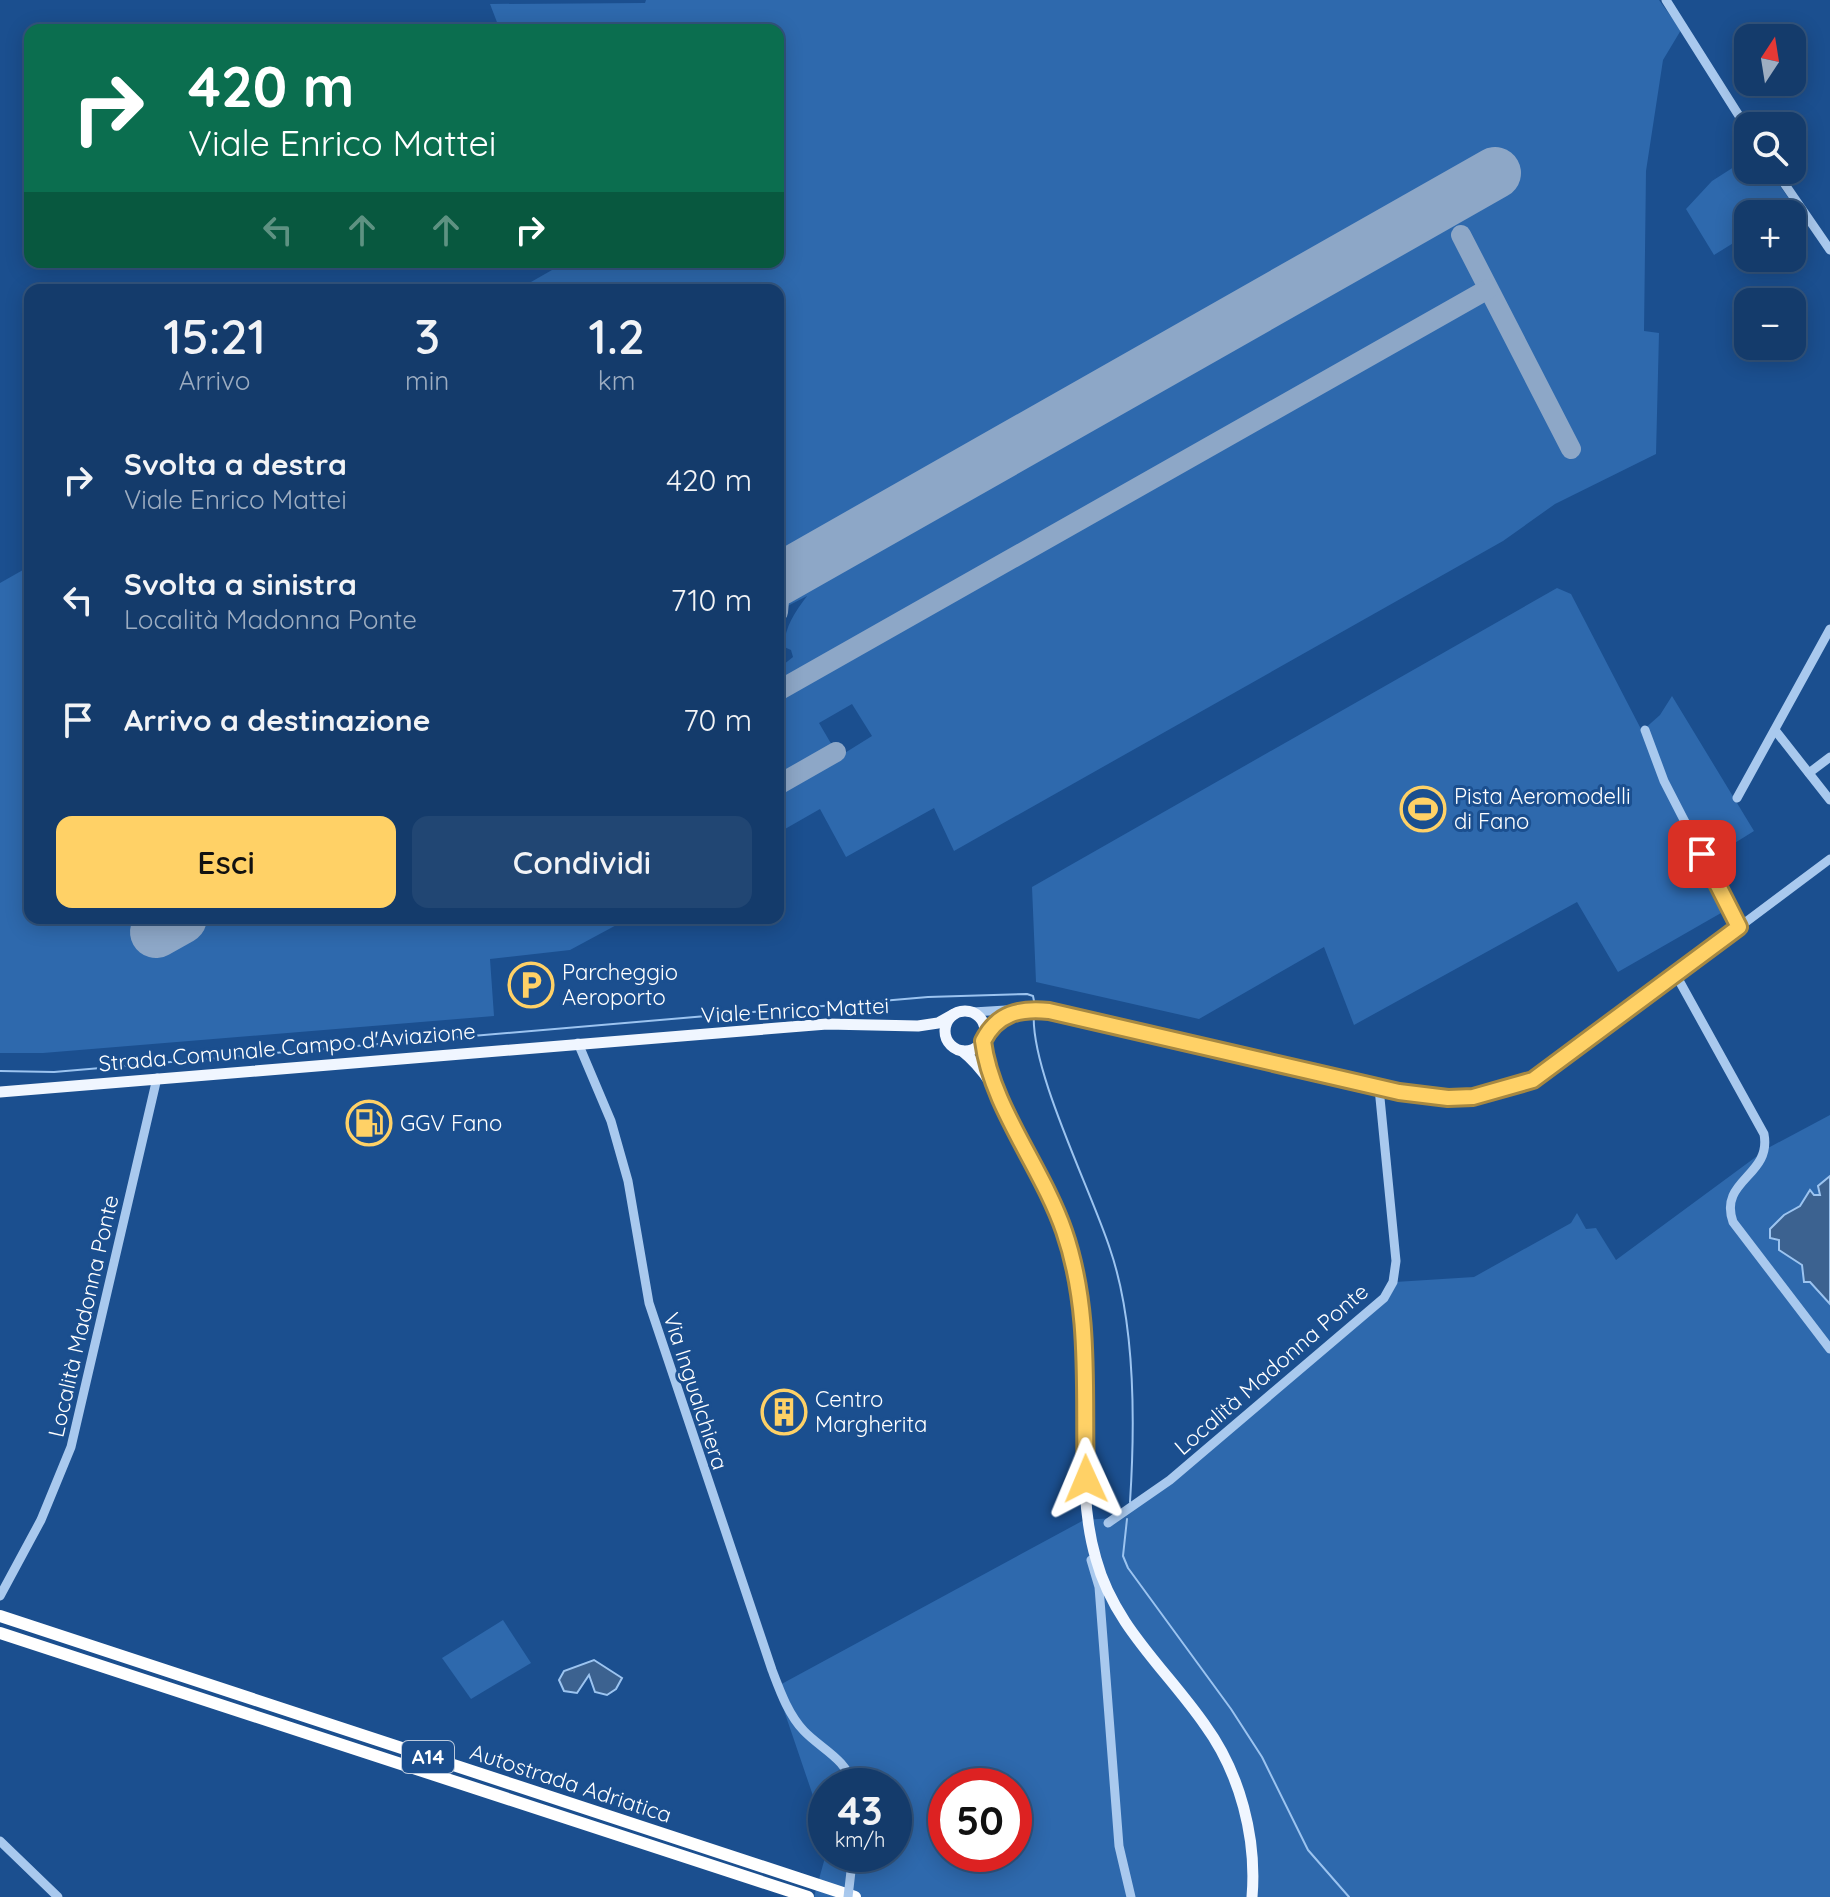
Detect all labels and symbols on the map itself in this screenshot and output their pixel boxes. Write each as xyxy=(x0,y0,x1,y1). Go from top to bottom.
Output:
north arrow xyxy=(1734,24,1806,96)
place label: Pista Aeromodelli di Fano xyxy=(1454,782,1631,835)
sports icon: Pista Aeromodelli di Fano xyxy=(1399,785,1447,833)
pin xyxy=(1668,820,1736,888)
place label: Parcheggio Aeroporto xyxy=(562,958,678,1011)
parking icon: Parcheggio Aeroporto xyxy=(507,961,555,1009)
street label: Viale Enrico Mattei xyxy=(700,991,890,1029)
street label: Strada Comunale Campo d'Aviazione xyxy=(97,1017,477,1077)
fuel station icon: GGV Fano xyxy=(345,1099,393,1147)
place label: GGV Fano xyxy=(400,1109,502,1137)
street label: Località Madonna Ponte xyxy=(41,1192,125,1440)
street label: Località Madonna Ponte xyxy=(1168,1277,1374,1461)
street label: Via Ingualchiera xyxy=(657,1309,735,1473)
place label: Centro Margherita xyxy=(815,1385,927,1438)
building icon: Centro Margherita xyxy=(760,1388,808,1436)
position arrow xyxy=(1044,1437,1128,1521)
street label: Autostrada Adriatica xyxy=(467,1737,675,1829)
road number: A14 xyxy=(402,1741,454,1773)
speed limit sign: 50 xyxy=(928,1768,1032,1872)

